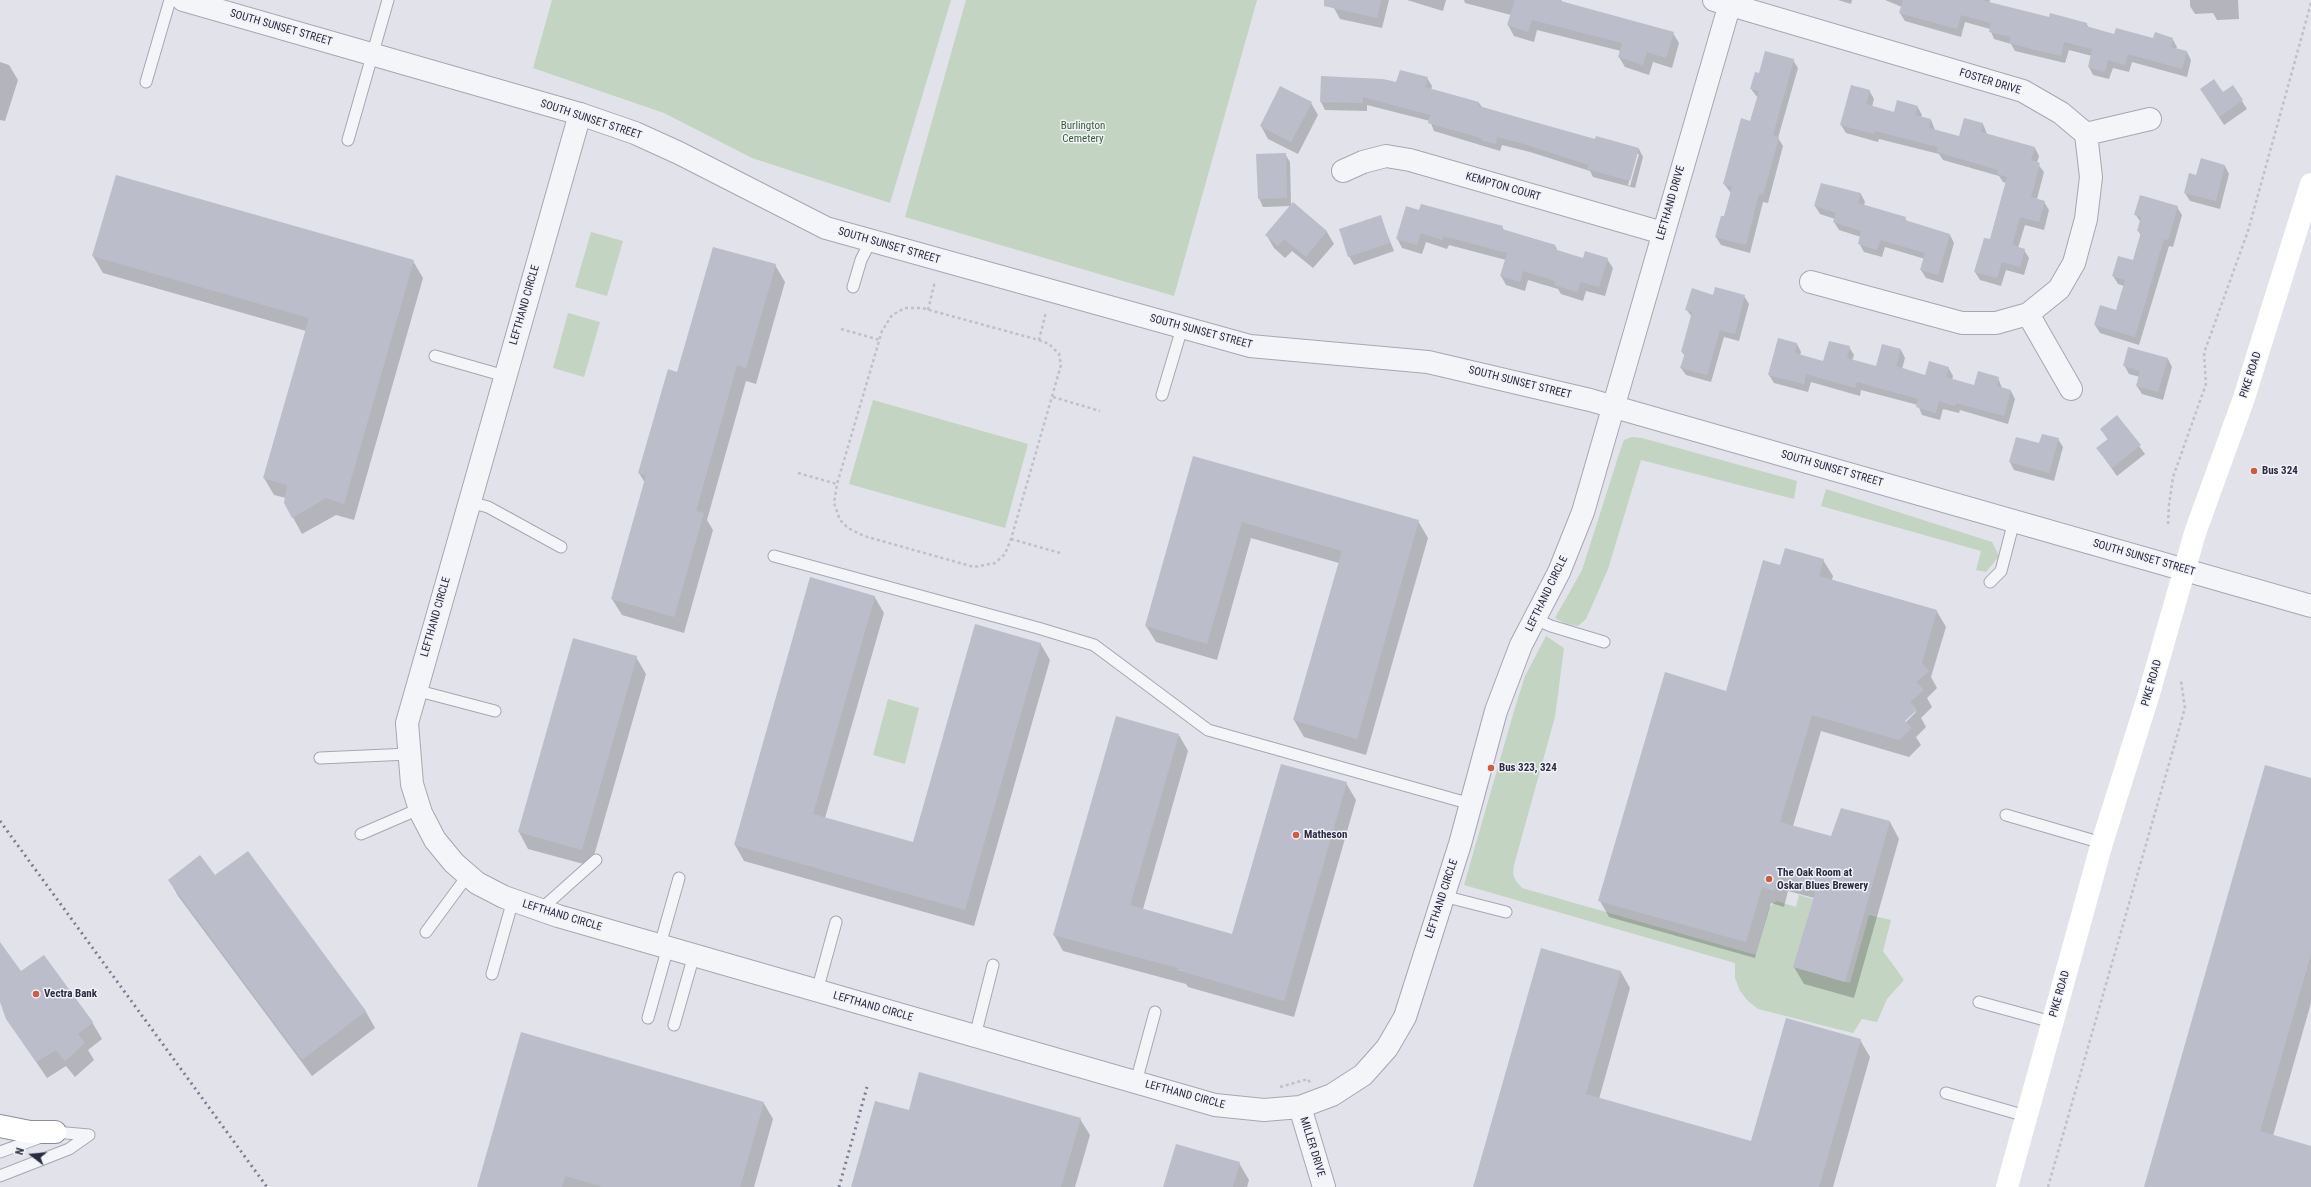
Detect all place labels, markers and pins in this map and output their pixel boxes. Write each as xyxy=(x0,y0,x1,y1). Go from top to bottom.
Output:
place label: Bus 324 xyxy=(2262,464,2298,478)
marker: Bus 324 xyxy=(2249,466,2259,476)
place label: Bus 323, 324 xyxy=(1499,761,1557,775)
marker: Bus 323, 324 xyxy=(1486,763,1496,773)
place label: Matheson xyxy=(1304,828,1347,842)
marker: Matheson xyxy=(1291,830,1301,840)
place label: The Oak Room at Oskar Blues Brewery xyxy=(1777,866,1868,892)
marker: The Oak Room at Oskar Blues Brewery xyxy=(1764,874,1774,884)
place label: Vectra Bank xyxy=(44,987,97,1001)
marker: Vectra Bank xyxy=(31,989,41,999)

